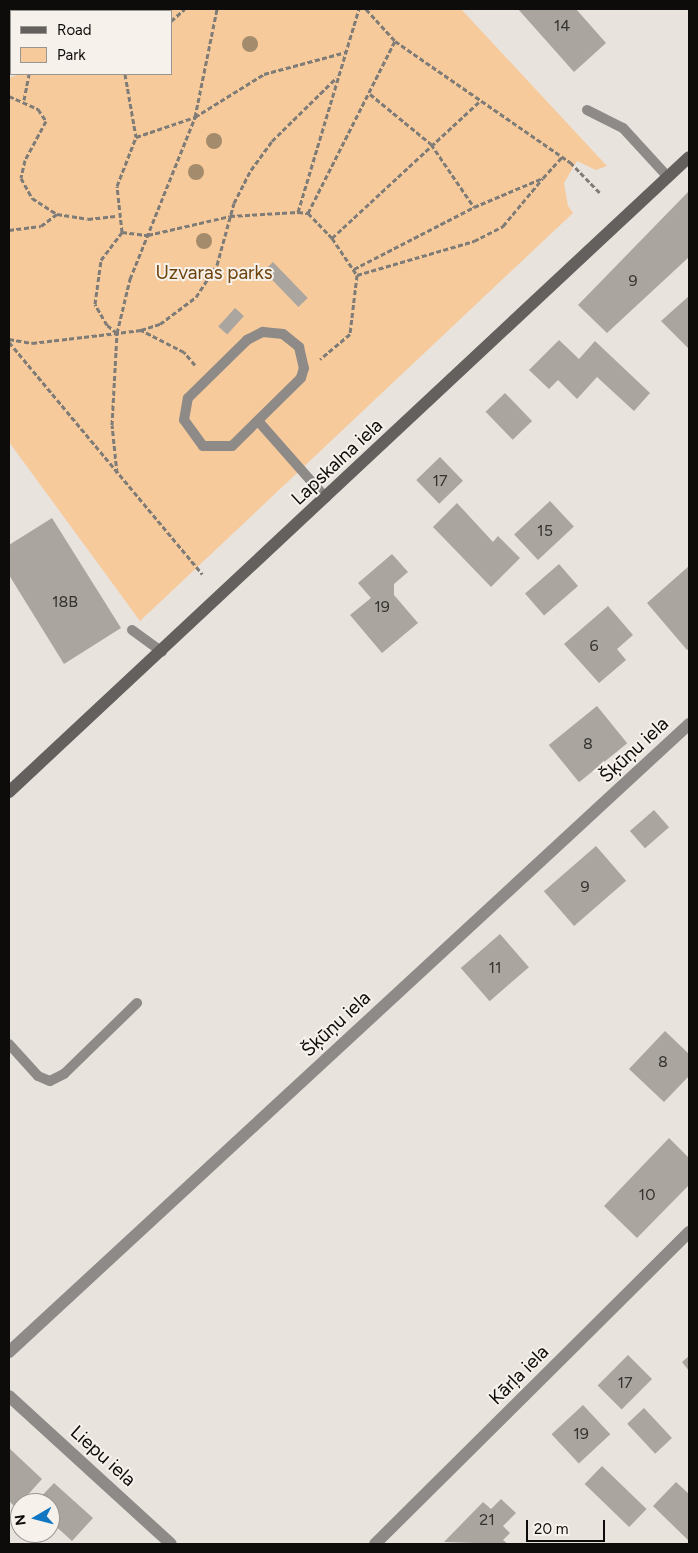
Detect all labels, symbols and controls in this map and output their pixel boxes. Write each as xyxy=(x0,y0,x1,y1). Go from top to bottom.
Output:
legend xyxy=(10,10,172,75)
house number: 14 xyxy=(554,16,570,36)
text: Road xyxy=(57,21,92,39)
text: Park xyxy=(57,46,86,64)
park label: Uzvaras parks xyxy=(155,262,273,284)
house number: 9 xyxy=(628,271,638,291)
street label: Lapskalna iela xyxy=(287,414,387,510)
house number: 17 xyxy=(432,471,448,491)
house number: 15 xyxy=(537,521,553,541)
house number: 18B xyxy=(52,592,78,612)
house number: 19 xyxy=(374,597,390,617)
house number: 6 xyxy=(589,636,599,656)
street label: Šķūņu iela xyxy=(595,712,673,788)
house number: 8 xyxy=(583,734,593,754)
house number: 9 xyxy=(580,877,590,897)
house number: 11 xyxy=(488,958,502,978)
street label: Šķūņu iela xyxy=(297,986,375,1062)
house number: 8 xyxy=(658,1052,668,1072)
house number: 10 xyxy=(639,1185,655,1205)
street label: Kārļa iela xyxy=(485,1341,553,1409)
house number: 17 xyxy=(617,1373,633,1393)
street label: Liepu iela xyxy=(66,1421,140,1491)
house number: 19 xyxy=(573,1424,589,1444)
north arrow xyxy=(10,1493,60,1543)
house number: 21 xyxy=(479,1510,495,1530)
scale bar xyxy=(528,1510,607,1542)
text: N xyxy=(11,1513,30,1527)
text: 20 m xyxy=(534,1520,568,1538)

